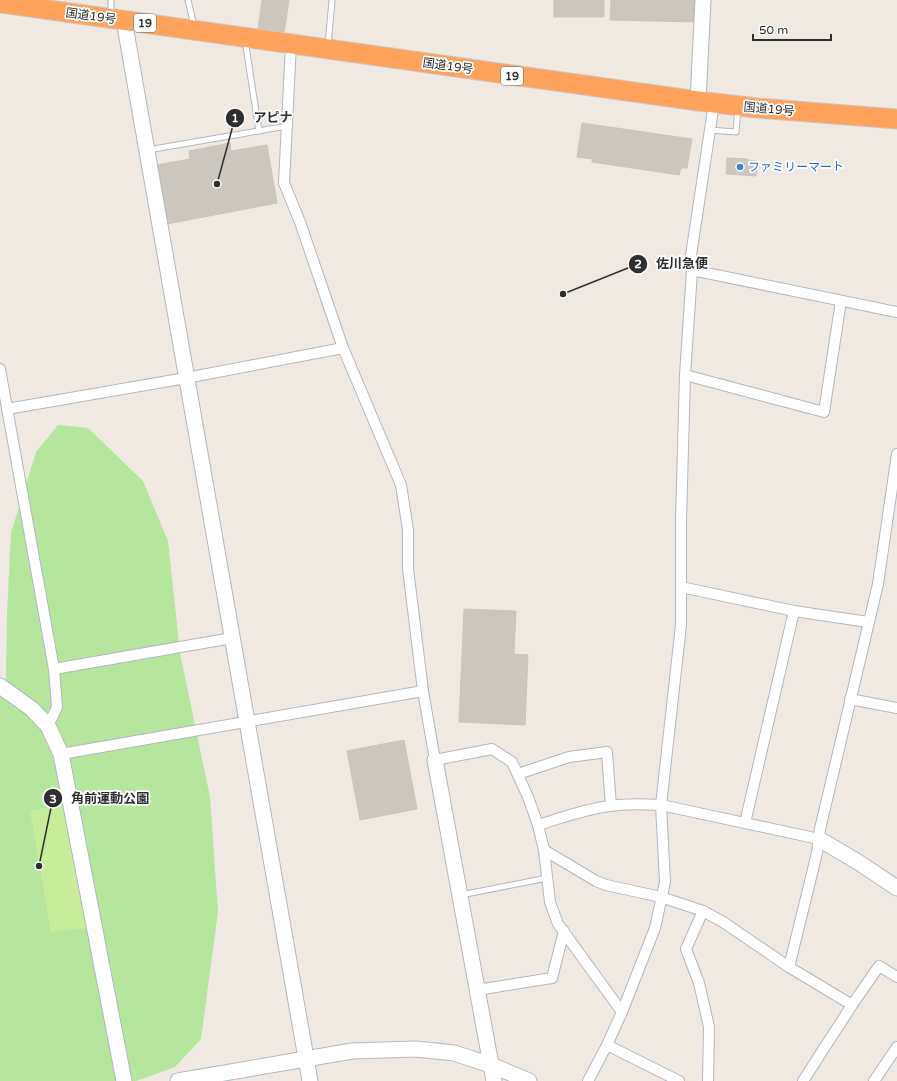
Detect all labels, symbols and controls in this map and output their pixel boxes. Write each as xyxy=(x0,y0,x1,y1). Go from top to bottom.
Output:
street label: 国道19号 xyxy=(65,6,117,26)
road number: 19 xyxy=(134,14,156,32)
scale bar xyxy=(753,16,831,42)
text: 50 m xyxy=(759,23,788,37)
street label: 国道19号 xyxy=(422,56,474,76)
road number: 19 xyxy=(501,67,523,85)
street label: 国道19号 xyxy=(743,100,795,118)
callout: アピナ xyxy=(225,105,300,130)
text: アピナ xyxy=(253,110,293,126)
text: 1 xyxy=(231,111,239,125)
place label: ファミリーマート xyxy=(748,160,844,174)
marker: ファミリーマート xyxy=(735,162,745,172)
callout: 佐川急便 xyxy=(628,251,716,276)
text: 佐川急便 xyxy=(656,256,708,272)
text: 2 xyxy=(634,257,642,271)
callout: 角前運動公園 xyxy=(43,786,157,811)
text: 角前運動公園 xyxy=(71,791,149,807)
text: 3 xyxy=(49,792,57,806)

